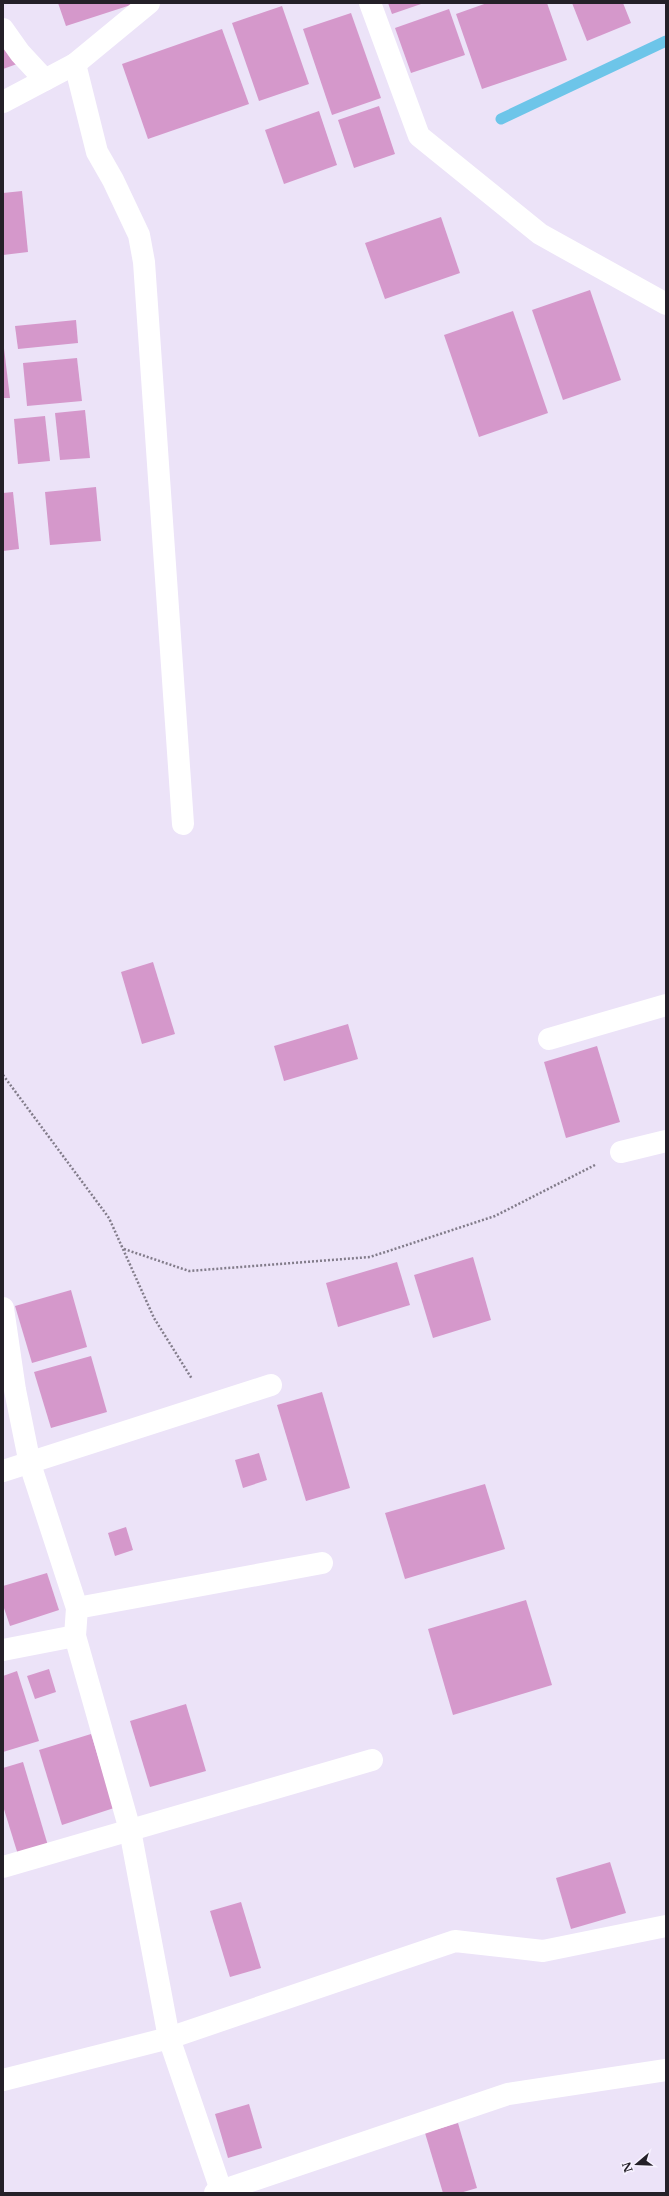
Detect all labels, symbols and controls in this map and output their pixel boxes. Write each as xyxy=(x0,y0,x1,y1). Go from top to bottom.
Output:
north arrow xyxy=(617,2144,657,2184)
text: N xyxy=(619,2159,636,2174)

